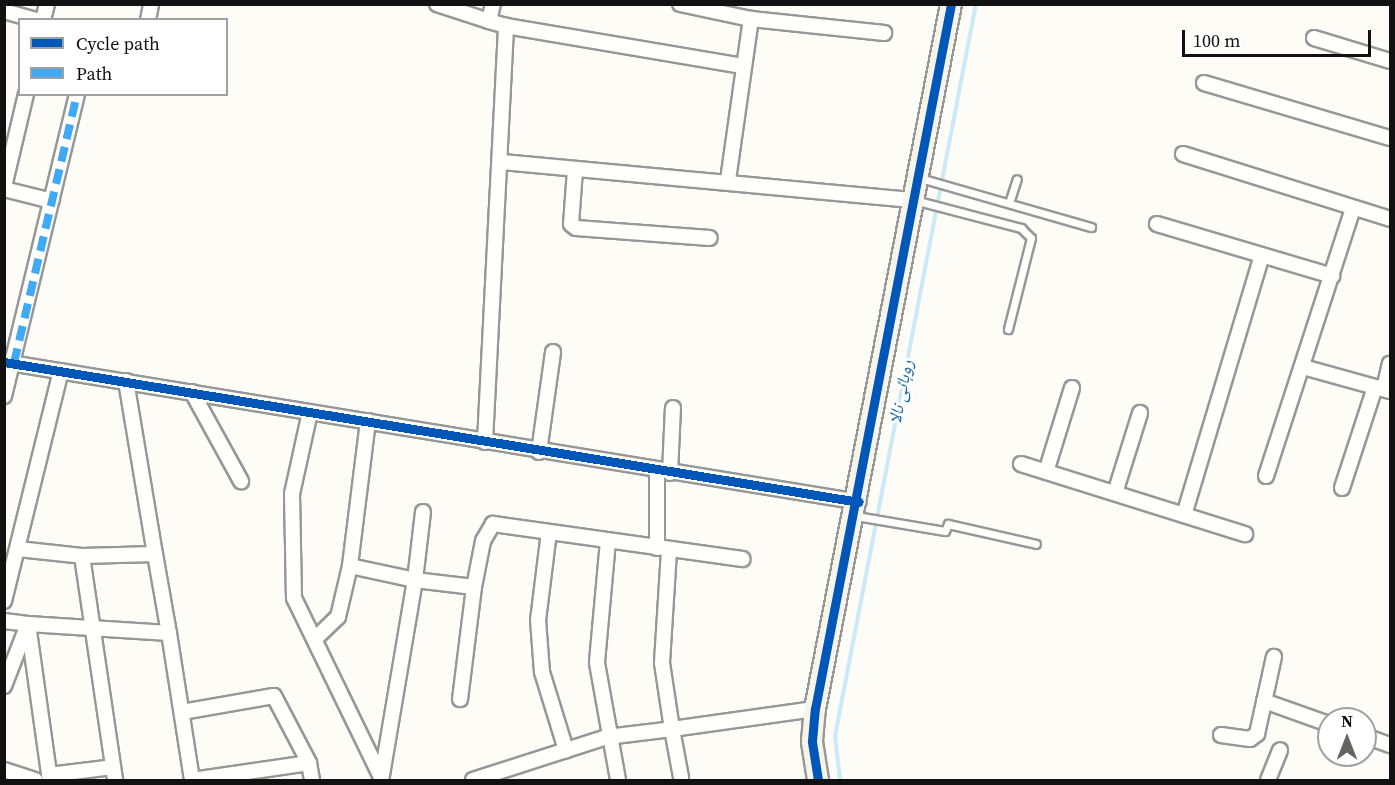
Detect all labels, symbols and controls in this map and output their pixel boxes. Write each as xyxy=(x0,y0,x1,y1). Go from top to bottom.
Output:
legend xyxy=(18,18,228,96)
scale bar xyxy=(1185,18,1374,56)
text: 100 m xyxy=(1193,28,1240,53)
text: Cycle path xyxy=(76,31,160,56)
text: Path xyxy=(76,61,112,86)
water label: روہائی نالا xyxy=(884,358,918,426)
north arrow xyxy=(1317,707,1377,767)
text: N xyxy=(1341,710,1353,732)

